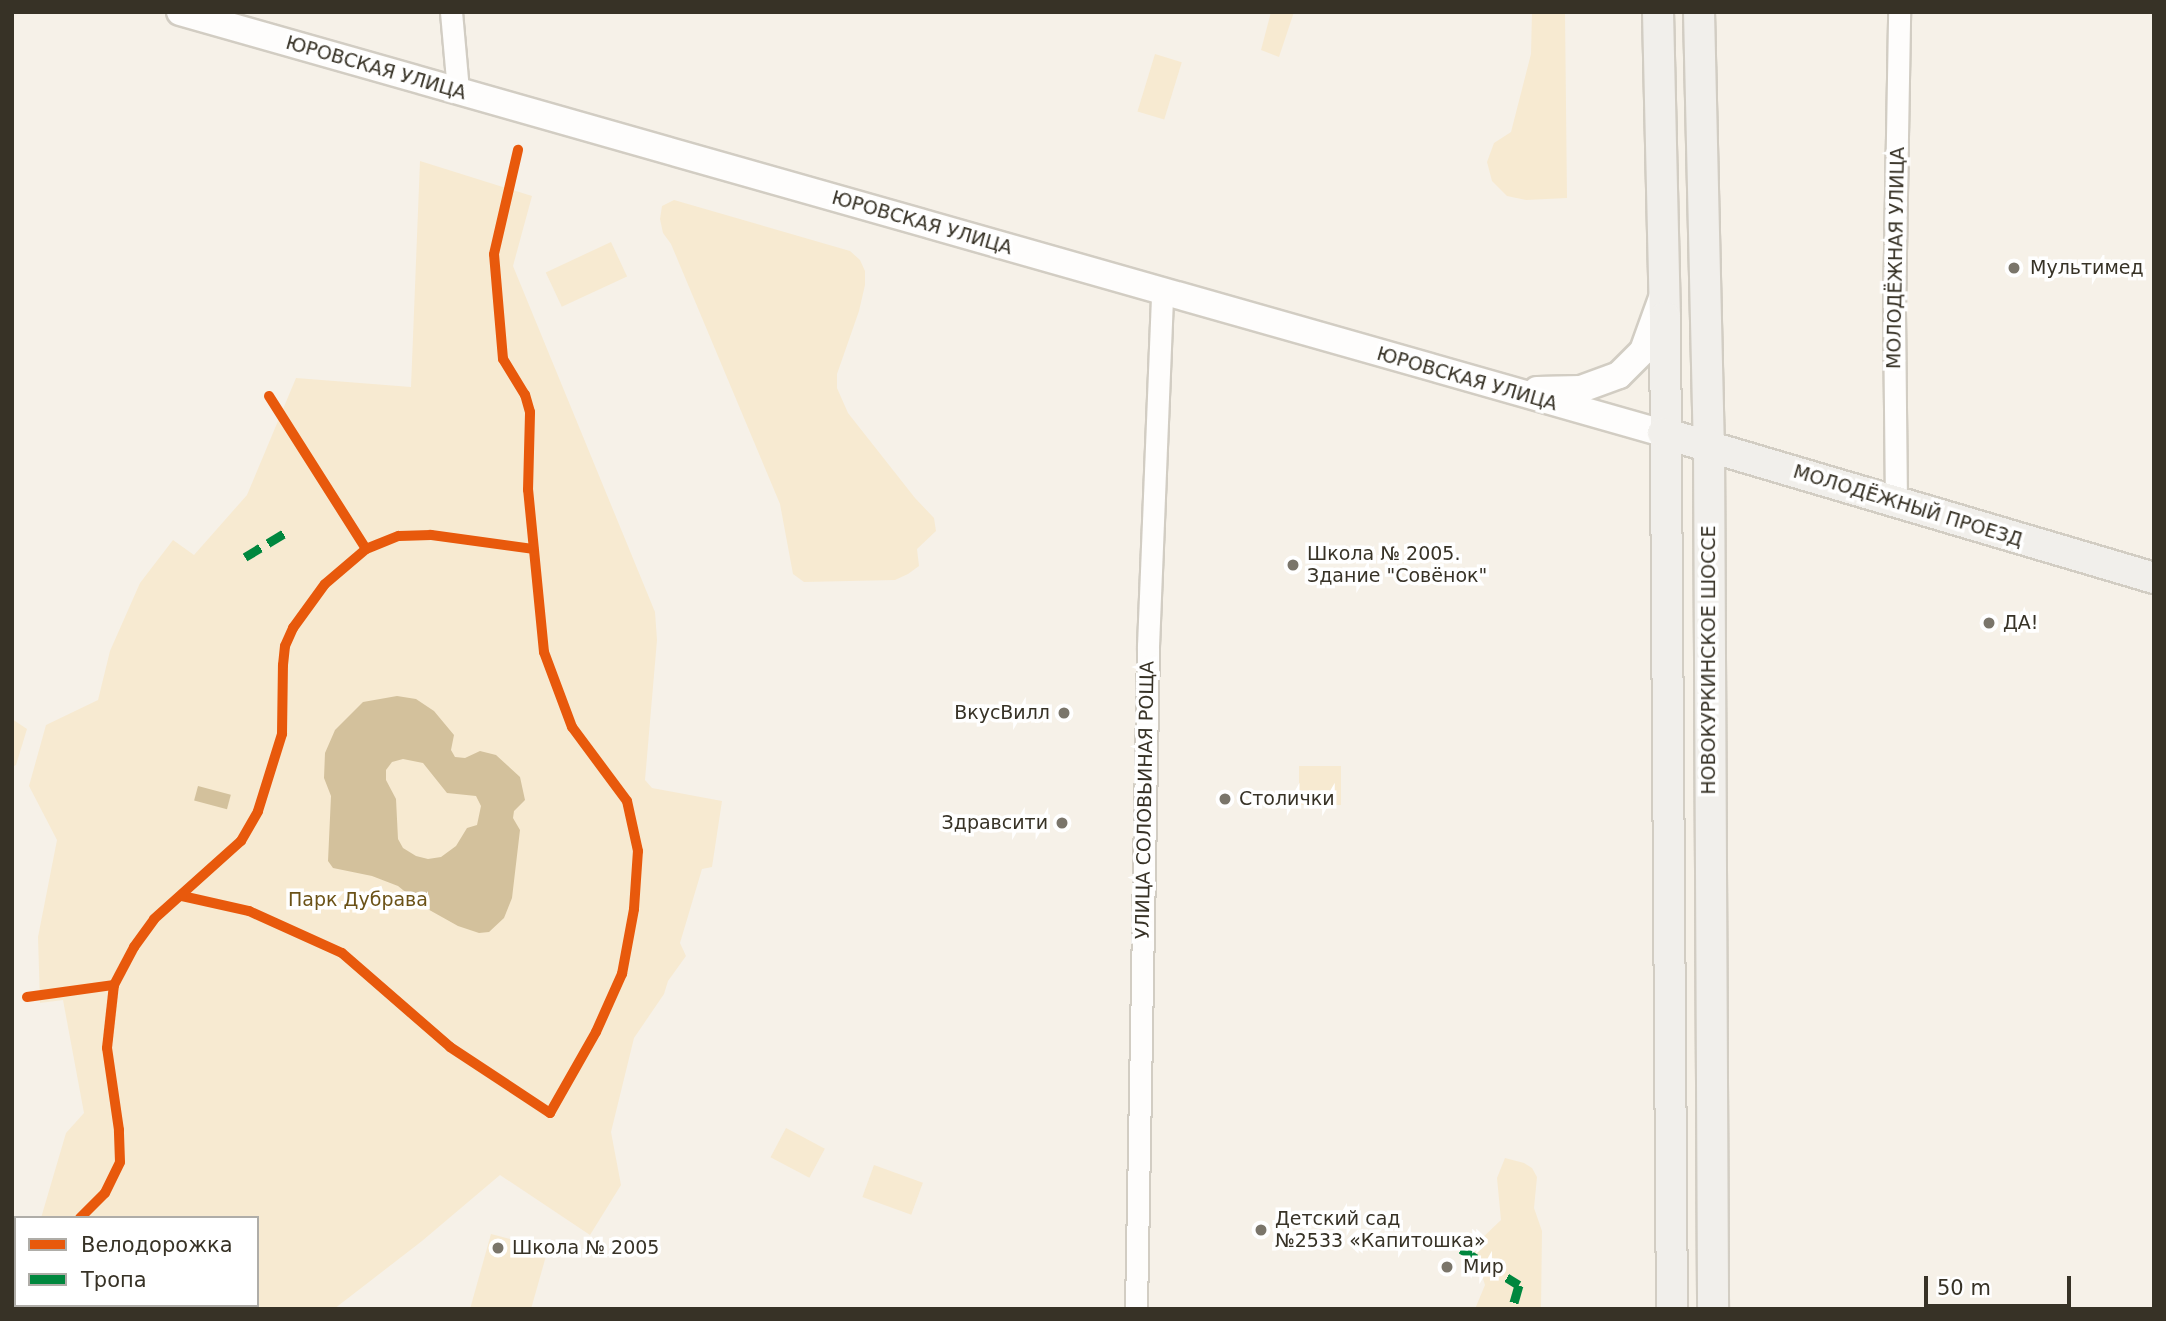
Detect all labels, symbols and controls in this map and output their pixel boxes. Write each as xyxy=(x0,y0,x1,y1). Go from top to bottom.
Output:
street label: ЮРОВСКАЯ УЛИЦА xyxy=(283,31,469,105)
street label: МОЛОДЁЖНАЯ УЛИЦА xyxy=(1883,147,1909,369)
street label: ЮРОВСКАЯ УЛИЦА xyxy=(829,186,1015,260)
place label: Мультимед xyxy=(2030,257,2144,279)
marker: Мультимед xyxy=(2004,258,2024,278)
street label: ЮРОВСКАЯ УЛИЦА xyxy=(1374,342,1560,416)
street label: МОЛОДЁЖНЫЙ ПРОЕЗД xyxy=(1790,460,2026,552)
street label: НОВОКУРКИНСКОЕ ШОССЕ xyxy=(1698,525,1720,795)
place label: Школа № 2005. Здание "Совёнок" xyxy=(1307,543,1487,587)
marker: Школа № 2005. Здание "Совёнок" xyxy=(1285,557,1301,573)
place label: ДА! xyxy=(2003,612,2038,634)
marker: ДА! xyxy=(1981,615,1997,631)
street label: УЛИЦА СОЛОВЬИНАЯ РОЩА xyxy=(1131,661,1159,939)
place label: ВкусВилл xyxy=(954,702,1050,724)
marker: ВкусВилл xyxy=(1056,705,1072,721)
place label: Столички xyxy=(1239,788,1335,810)
marker: Столички xyxy=(1217,791,1233,807)
place label: Здравсити xyxy=(942,812,1048,834)
marker: Здравсити xyxy=(1054,815,1070,831)
park label: Парк Дубрава xyxy=(288,889,428,911)
place label: Детский сад №2533 «Капитошка» xyxy=(1275,1208,1486,1252)
legend xyxy=(14,1216,259,1307)
marker: Детский сад №2533 «Капитошка» xyxy=(1253,1222,1269,1238)
text: Велодорожка xyxy=(81,1233,233,1257)
place label: Школа № 2005 xyxy=(512,1237,659,1259)
marker: Школа № 2005 xyxy=(490,1240,506,1256)
place label: Мир xyxy=(1463,1256,1504,1278)
marker: Мир xyxy=(1437,1257,1457,1277)
scale bar xyxy=(1928,1262,2075,1306)
text: Тропа xyxy=(81,1268,147,1292)
text: 50 m xyxy=(1937,1276,1991,1300)

